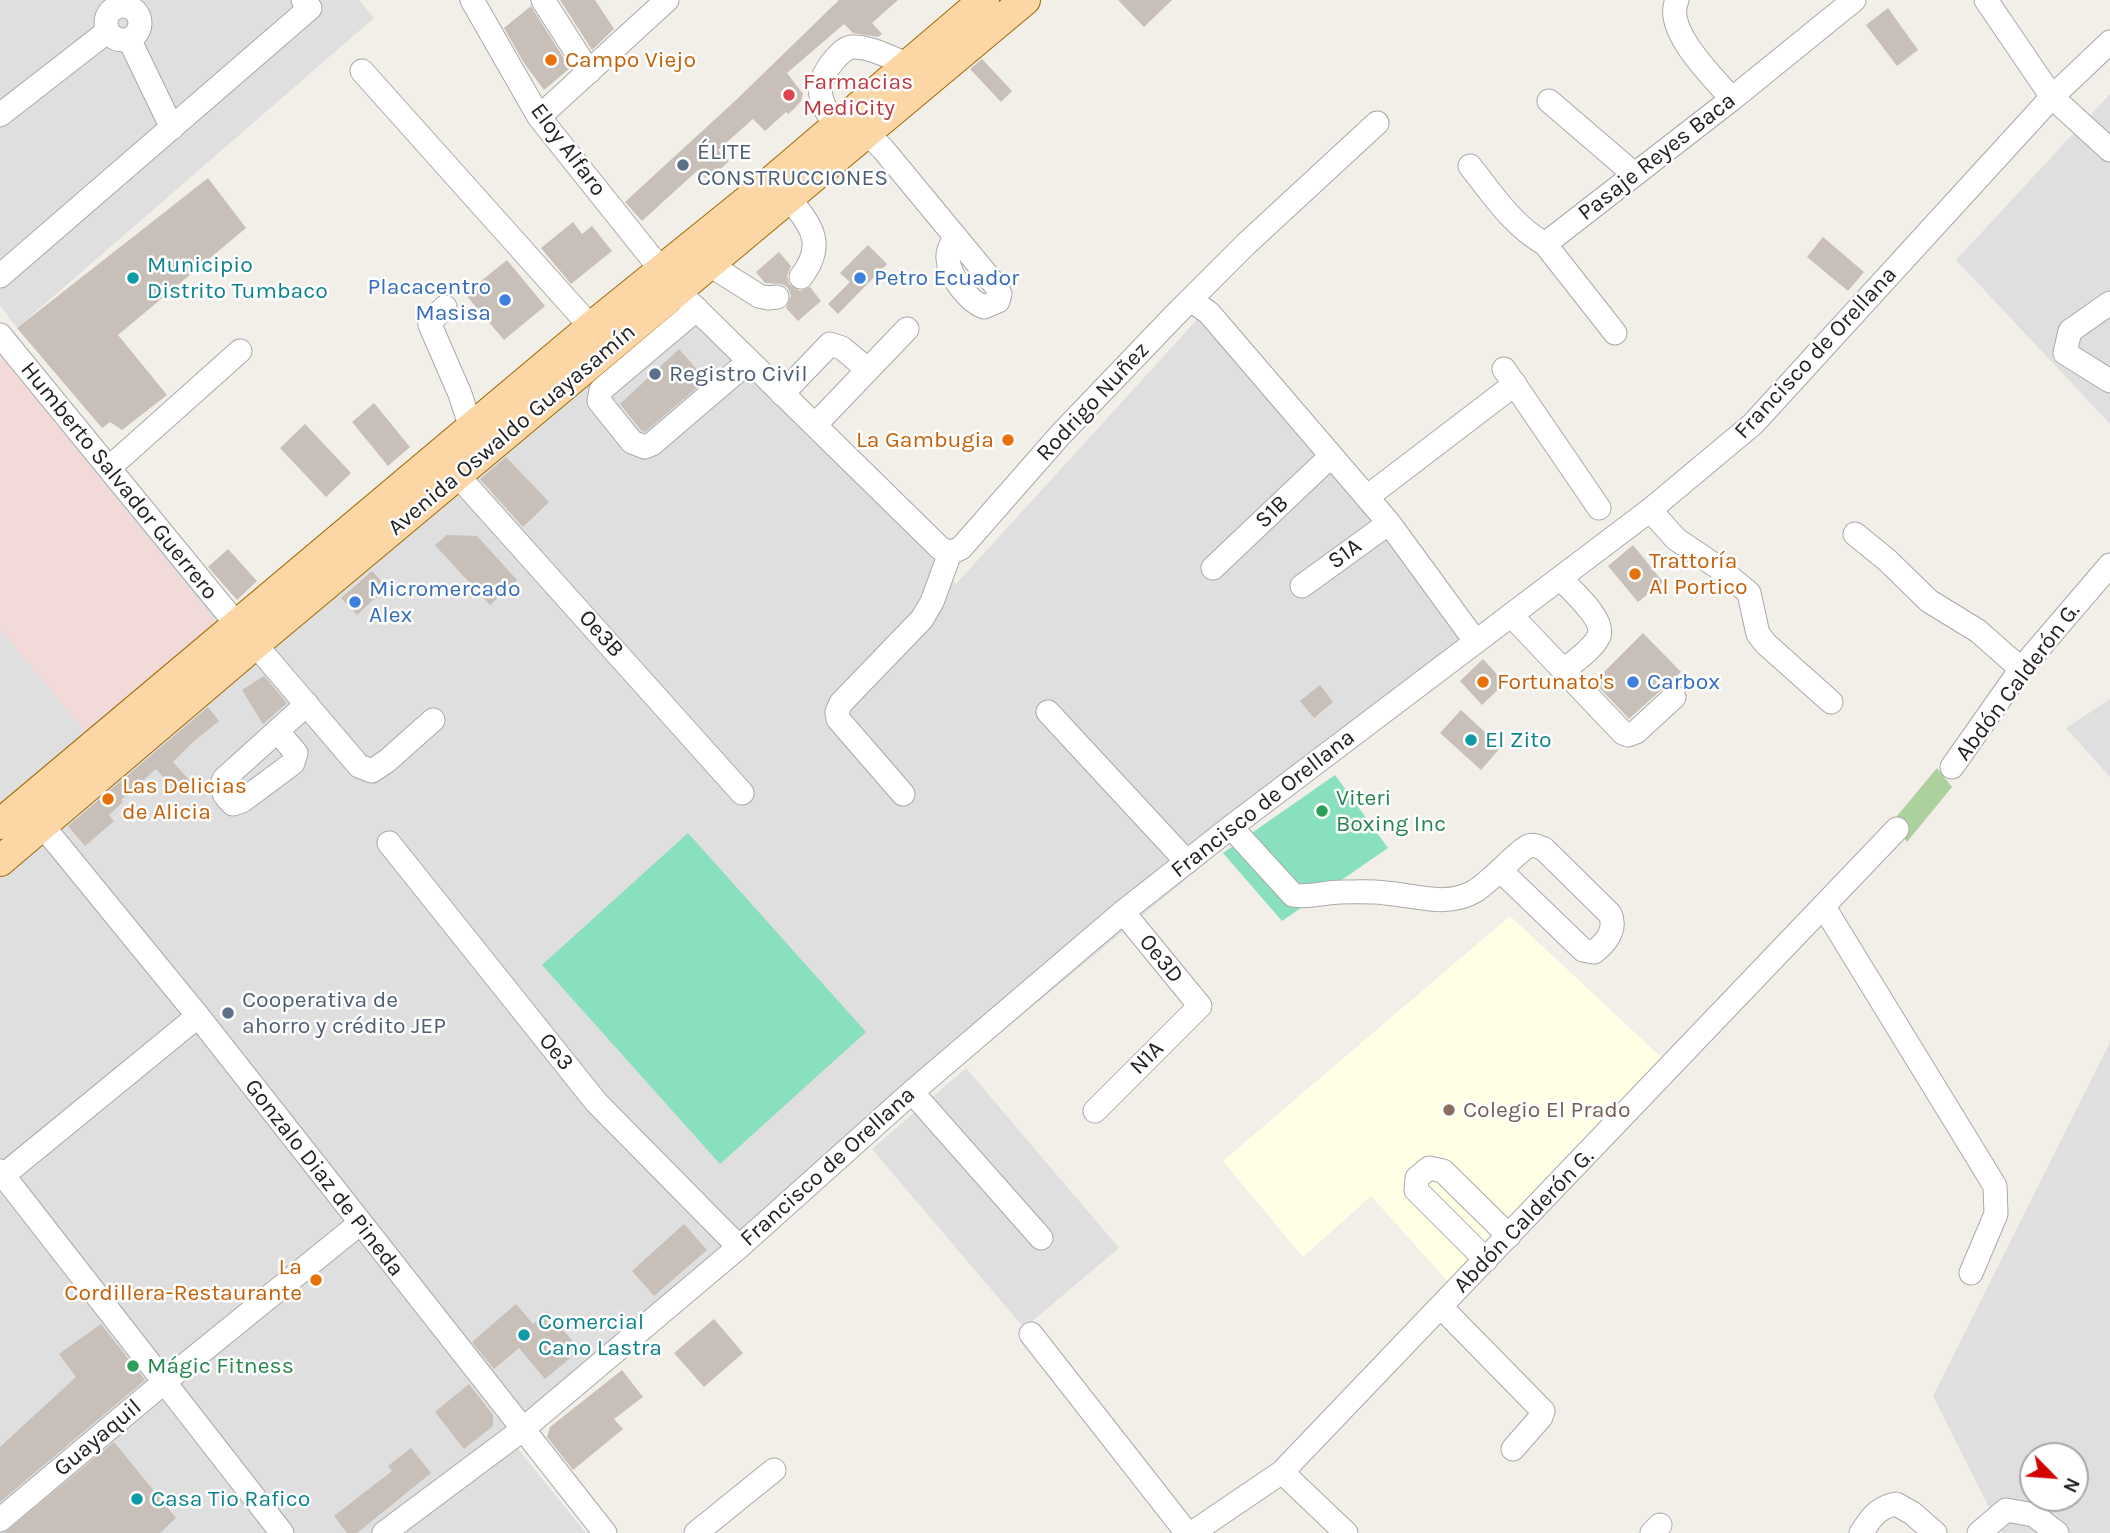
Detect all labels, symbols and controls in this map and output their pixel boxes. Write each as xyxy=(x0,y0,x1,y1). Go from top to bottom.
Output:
place label: Campo Viejo xyxy=(565,46,696,74)
marker: Campo Viejo xyxy=(543,52,559,68)
place label: Farmacias MediCity xyxy=(803,68,913,122)
marker: Farmacias MediCity xyxy=(781,87,797,103)
street label: Pasaje Reyes Baca xyxy=(1573,87,1741,227)
street label: Eloy Alfaro xyxy=(524,98,612,202)
place label: ÉLITE CONSTRUCCIONES xyxy=(697,138,888,192)
marker: ÉLITE CONSTRUCCIONES xyxy=(675,157,691,173)
place label: Municipio Distrito Tumbaco xyxy=(147,251,328,305)
street label: Francisco de Orellana xyxy=(1729,261,1903,445)
place label: Petro Ecuador xyxy=(874,264,1019,292)
marker: Municipio Distrito Tumbaco xyxy=(125,270,141,286)
marker: Petro Ecuador xyxy=(852,270,868,286)
place label: Placacentro Masisa xyxy=(368,273,491,327)
marker: Placacentro Masisa xyxy=(497,292,513,308)
street label: Avenida Oswaldo Guayasamín xyxy=(383,318,641,542)
street label: Rodrigo Nuñez xyxy=(1031,337,1155,467)
street label: Humberto Salvador Guerrero xyxy=(14,356,224,606)
place label: Registro Civil xyxy=(669,360,808,388)
marker: Registro Civil xyxy=(647,366,663,382)
place label: La Gambugia xyxy=(856,426,994,454)
marker: La Gambugia xyxy=(1000,432,1016,448)
street label: S1B xyxy=(1250,490,1294,534)
street label: S1A xyxy=(1323,533,1367,575)
place label: Trattoría Al Portico xyxy=(1649,547,1748,601)
marker: Trattoría Al Portico xyxy=(1627,566,1643,582)
place label: Micromercado Alex xyxy=(369,575,520,629)
marker: Micromercado Alex xyxy=(347,594,363,610)
street label: Abdón Calderón G. xyxy=(1950,598,2086,766)
street label: Oe3B xyxy=(572,605,630,663)
place label: Fortunato's xyxy=(1497,668,1615,696)
place label: Carbox xyxy=(1647,668,1720,696)
marker: Fortunato's xyxy=(1475,674,1491,690)
marker: Carbox xyxy=(1625,674,1641,690)
street label: Francisco de Orellana xyxy=(1166,724,1360,884)
place label: El Zito xyxy=(1485,726,1552,754)
marker: El Zito xyxy=(1463,732,1479,748)
place label: Las Delicias de Alicia xyxy=(122,772,247,826)
place label: Viteri Boxing Inc xyxy=(1336,784,1446,838)
marker: Las Delicias de Alicia xyxy=(100,791,116,807)
marker: Viteri Boxing Inc xyxy=(1314,803,1330,819)
street label: Oe3D xyxy=(1133,929,1189,989)
place label: Cooperativa de ahorro y crédito JEP xyxy=(242,986,446,1040)
marker: Cooperativa de ahorro y crédito JEP xyxy=(220,1005,236,1021)
street label: Oe3 xyxy=(533,1028,579,1076)
street label: N1A xyxy=(1124,1035,1170,1081)
street label: Gonzalo Diaz de Pineda xyxy=(238,1074,410,1282)
street label: Francisco de Orellana xyxy=(735,1081,921,1253)
place label: Colegio El Prado xyxy=(1463,1096,1631,1124)
marker: Colegio El Prado xyxy=(1441,1102,1457,1118)
street label: Abdón Calderón G. xyxy=(1448,1143,1600,1299)
place label: La Cordillera-Restaurante xyxy=(64,1253,302,1307)
marker: La Cordillera-Restaurante xyxy=(308,1272,324,1288)
place label: Comercial Cano Lastra xyxy=(538,1308,662,1362)
marker: Comercial Cano Lastra xyxy=(516,1327,532,1343)
place label: Mágic Fitness xyxy=(147,1352,294,1380)
marker: Mágic Fitness xyxy=(125,1358,141,1374)
street label: Guayaquil xyxy=(49,1394,147,1482)
north arrow xyxy=(2019,1442,2089,1512)
text: N xyxy=(2058,1474,2084,1496)
place label: Casa Tio Rafico xyxy=(151,1485,310,1513)
marker: Casa Tio Rafico xyxy=(129,1491,145,1507)

